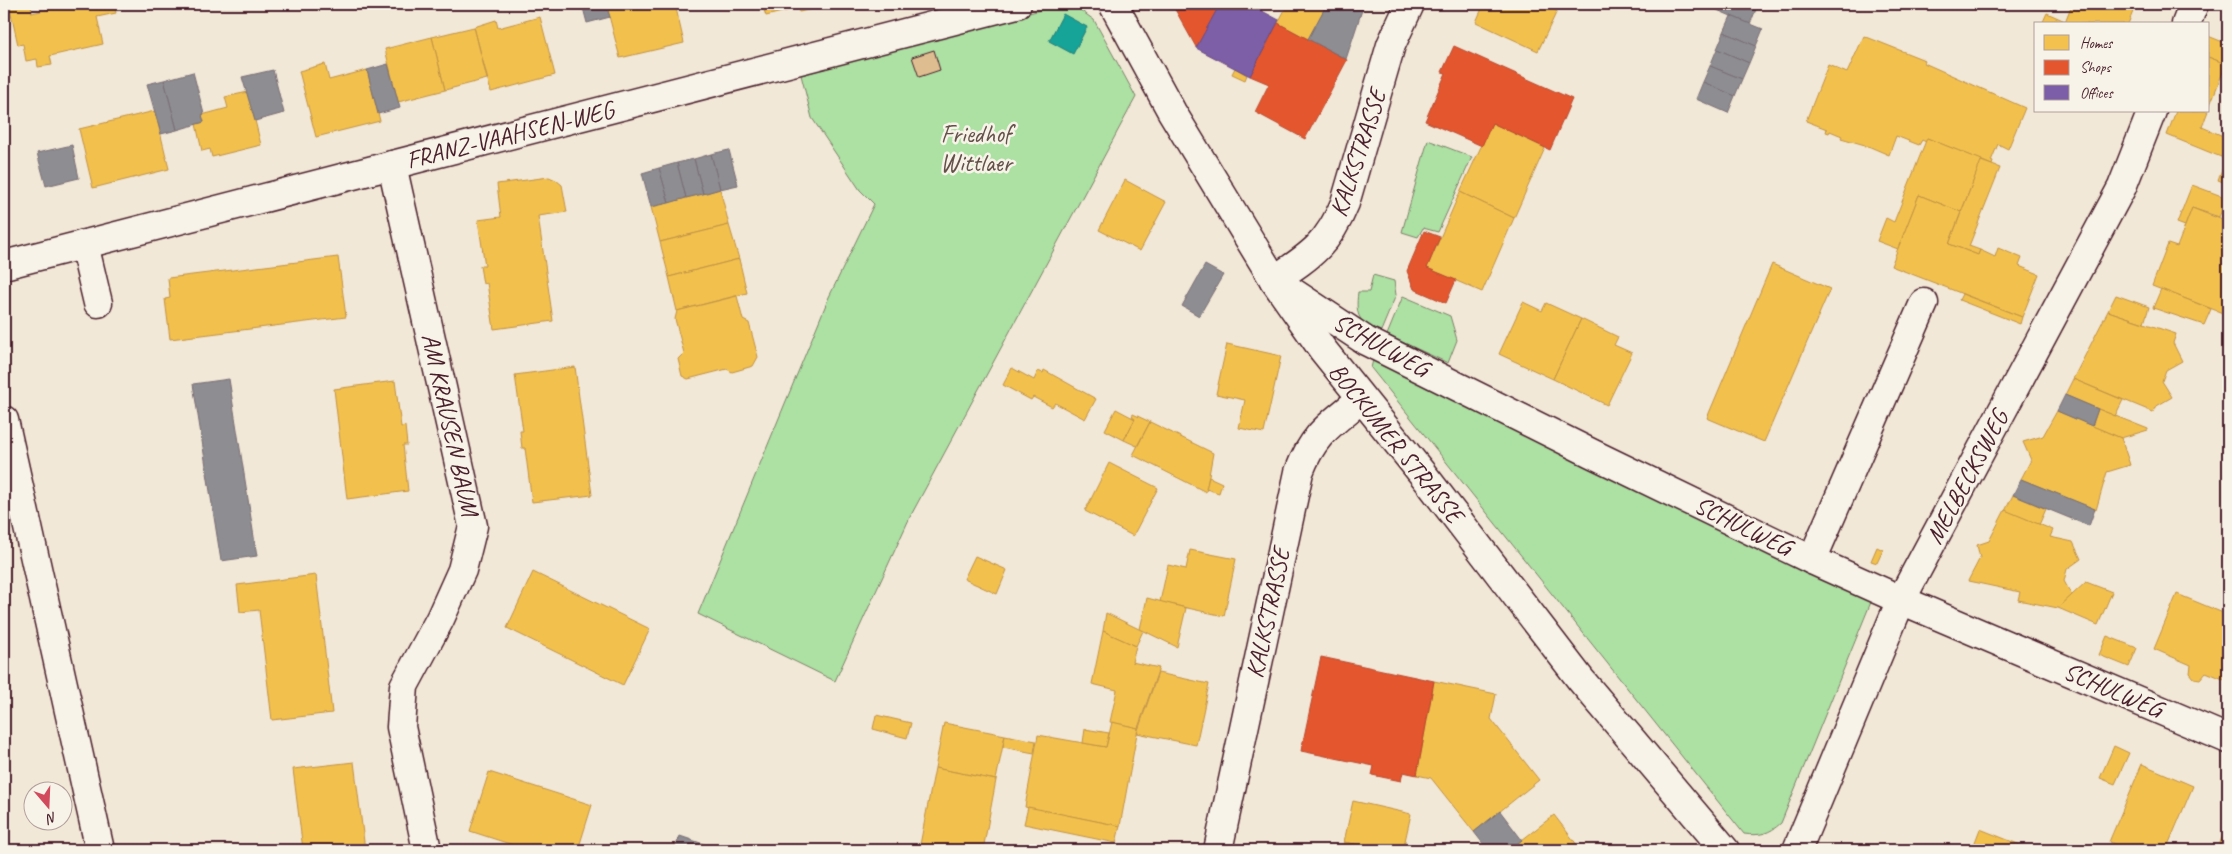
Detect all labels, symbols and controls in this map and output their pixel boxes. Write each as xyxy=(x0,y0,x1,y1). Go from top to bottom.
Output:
legend xyxy=(2034,22,2210,112)
text: Homes xyxy=(2080,34,2114,53)
text: Shops xyxy=(2080,58,2113,77)
street label: KALKSTRASSE xyxy=(1322,82,1395,221)
text: Offices xyxy=(2080,84,2114,103)
street label: FRANZ-VAAHSEN-WEG xyxy=(403,93,620,176)
park label: Friedhof Wittlaer xyxy=(940,118,1016,179)
street label: SCHULWEG xyxy=(1328,306,1437,386)
street label: AM KRAUSEN BAUM xyxy=(414,330,487,521)
street label: BOCKUMER STRASSE xyxy=(1322,356,1472,532)
street label: MELBECKSWEG xyxy=(1918,402,2017,549)
street label: SCHULWEG xyxy=(1689,489,1800,565)
street label: KALKSTRASSE xyxy=(1239,542,1298,681)
street label: SCHULWEG xyxy=(2059,655,2170,726)
north arrow xyxy=(22,782,72,832)
text: N xyxy=(43,808,59,828)

